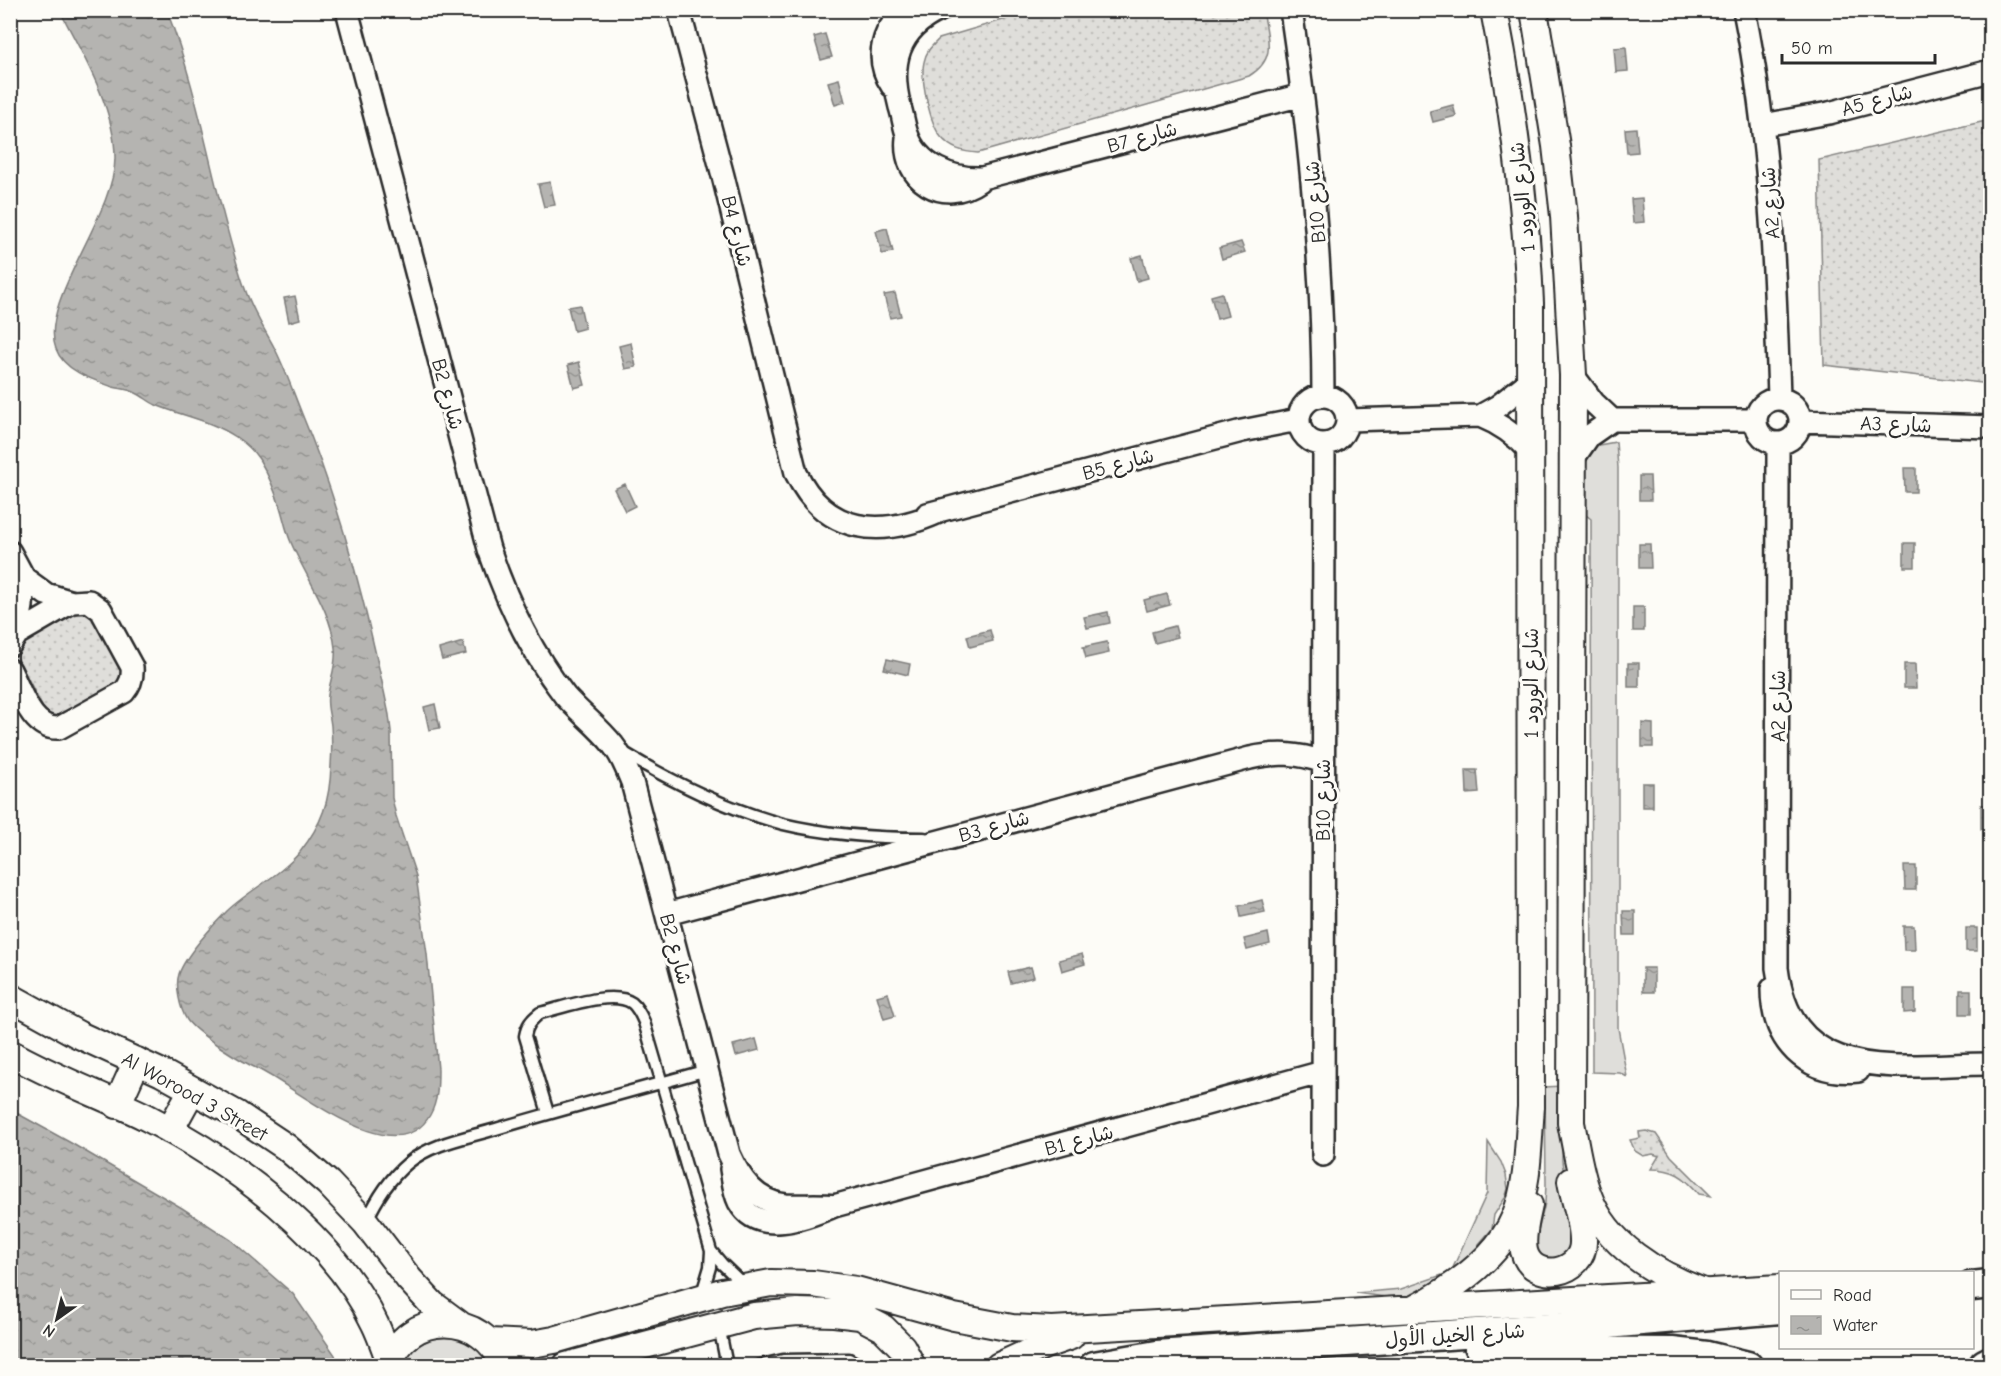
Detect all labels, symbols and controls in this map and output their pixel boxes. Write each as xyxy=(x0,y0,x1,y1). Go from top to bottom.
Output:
scale bar xyxy=(1782,27,1935,65)
text: 50 m xyxy=(1791,38,1833,59)
street label: A5 شارع xyxy=(1839,80,1916,123)
street label: B7 شارع xyxy=(1104,117,1180,160)
street label: شارع الورود 1 xyxy=(1505,141,1542,253)
street label: B10 شارع xyxy=(1300,160,1333,244)
street label: A2 شارع xyxy=(1757,166,1786,240)
street label: B4 شارع xyxy=(715,193,756,269)
street label: B2 شارع xyxy=(425,356,468,433)
street label: A3 شارع xyxy=(1860,412,1932,439)
street label: B5 شارع xyxy=(1080,444,1157,487)
street label: شارع الورود 1 xyxy=(1520,628,1545,738)
street label: A2 شارع xyxy=(1767,670,1792,742)
street label: B10 شارع xyxy=(1312,759,1337,841)
street label: B3 شارع xyxy=(956,806,1033,849)
street label: B2 شارع xyxy=(653,911,696,988)
street label: Al Worood 3 Street xyxy=(118,1047,273,1147)
street label: B1 شارع xyxy=(1042,1120,1117,1163)
legend xyxy=(1779,1271,1974,1349)
text: Road xyxy=(1833,1285,1872,1306)
north arrow xyxy=(27,1289,87,1349)
text: Water xyxy=(1833,1315,1878,1336)
street label: شارع الخيل الأول xyxy=(1384,1317,1526,1354)
text: N xyxy=(40,1320,59,1341)

